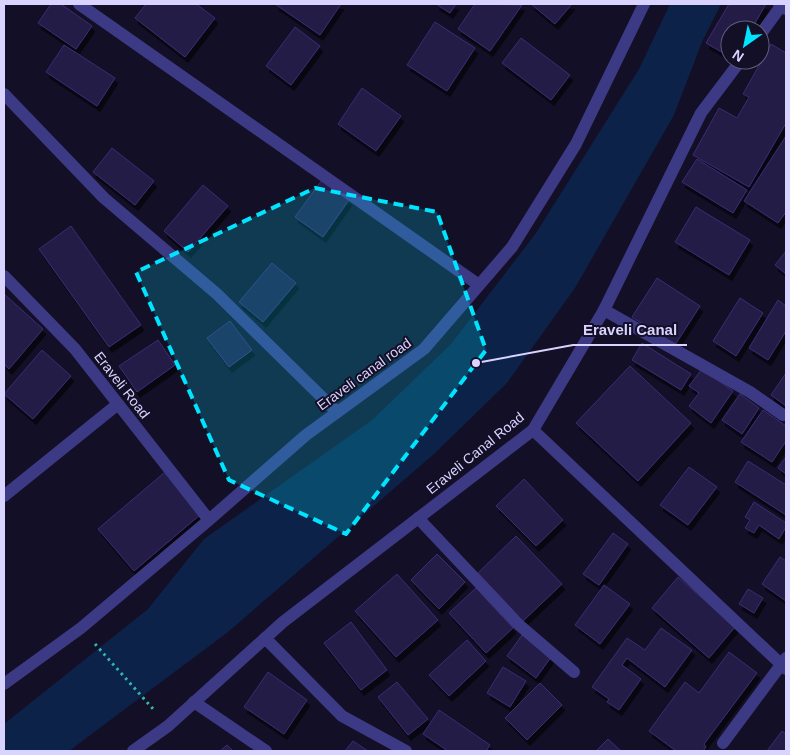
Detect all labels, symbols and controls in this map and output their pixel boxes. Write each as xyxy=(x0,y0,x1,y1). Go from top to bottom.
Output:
north arrow xyxy=(720,20,770,70)
text: N xyxy=(729,46,747,65)
callout: Eraveli Canal xyxy=(573,315,687,345)
text: Eraveli Canal xyxy=(583,321,677,338)
street label: Eraveli canal road xyxy=(314,335,414,413)
street label: Eraveli Road xyxy=(91,348,153,422)
street label: Eraveli Canal Road xyxy=(423,409,527,497)

